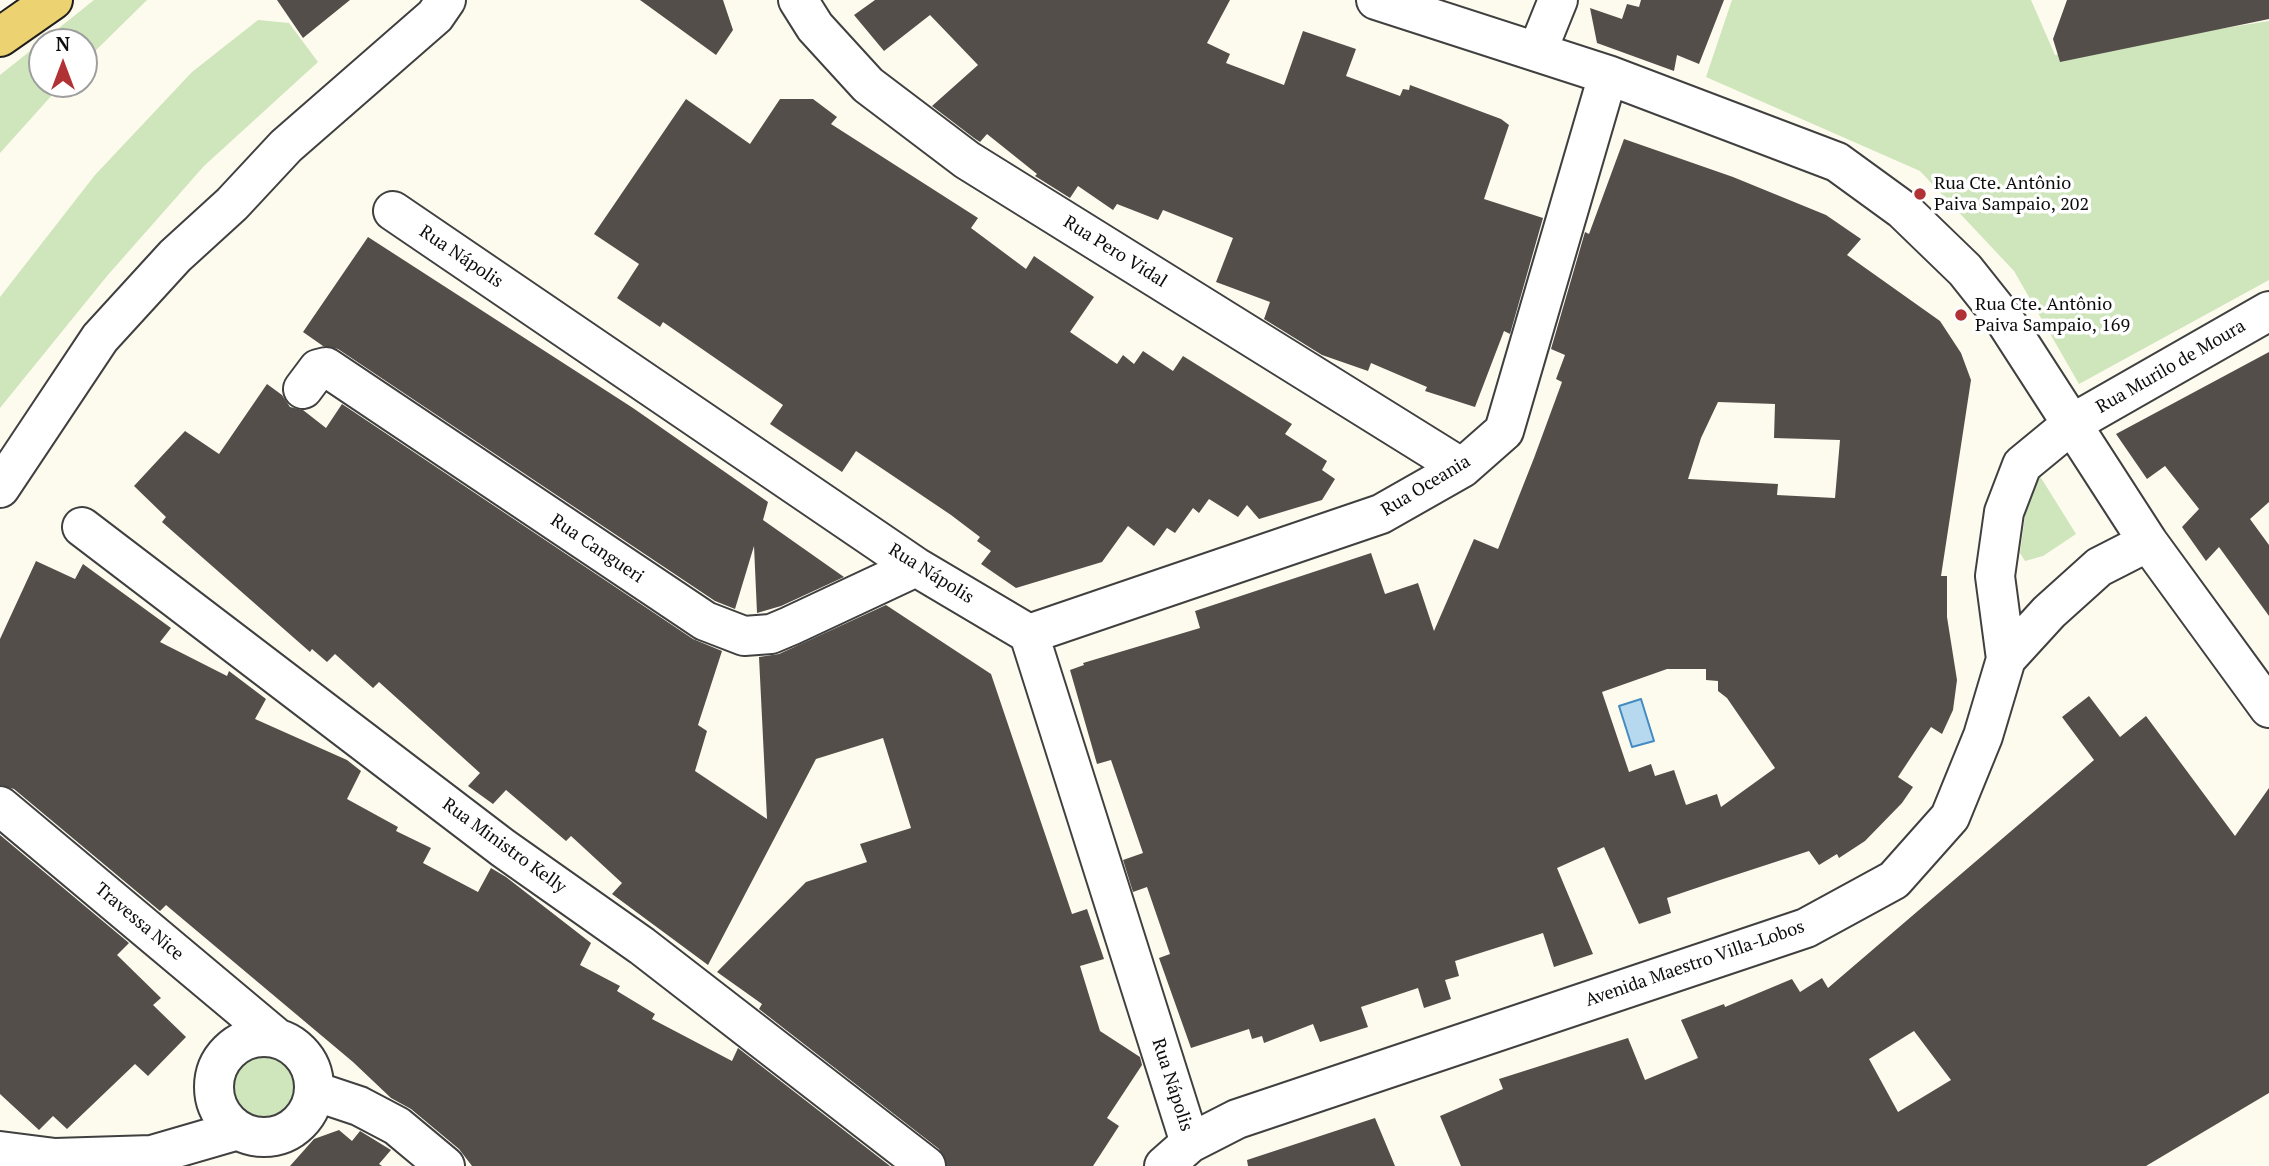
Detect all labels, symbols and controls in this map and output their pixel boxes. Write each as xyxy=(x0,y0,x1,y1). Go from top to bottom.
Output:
north arrow xyxy=(28,28,98,98)
text: N xyxy=(56,31,70,56)
place label: Rua Cte. Antônio Paiva Sampaio, 202 xyxy=(1934,173,2089,216)
marker: Rua Cte. Antônio Paiva Sampaio, 202 xyxy=(1912,186,1928,202)
street label: Rua Pero Vidal xyxy=(1059,212,1171,292)
street label: Rua Nápolis xyxy=(415,221,507,293)
place label: Rua Cte. Antônio Paiva Sampaio, 169 xyxy=(1975,294,2130,336)
marker: Rua Cte. Antônio Paiva Sampaio, 169 xyxy=(1953,307,1969,323)
street label: Rua Murilo de Moura xyxy=(2093,315,2249,419)
street label: Rua Oceania xyxy=(1378,451,1474,521)
street label: Rua Cangueri xyxy=(546,510,648,588)
street label: Rua Nápolis xyxy=(884,539,978,609)
street label: Rua Ministro Kelly xyxy=(438,794,570,898)
street label: Travessa Nice xyxy=(90,879,188,965)
street label: Avenida Maestro Villa-Lobos xyxy=(1582,916,1808,1012)
street label: Rua Nápolis xyxy=(1147,1036,1197,1134)

